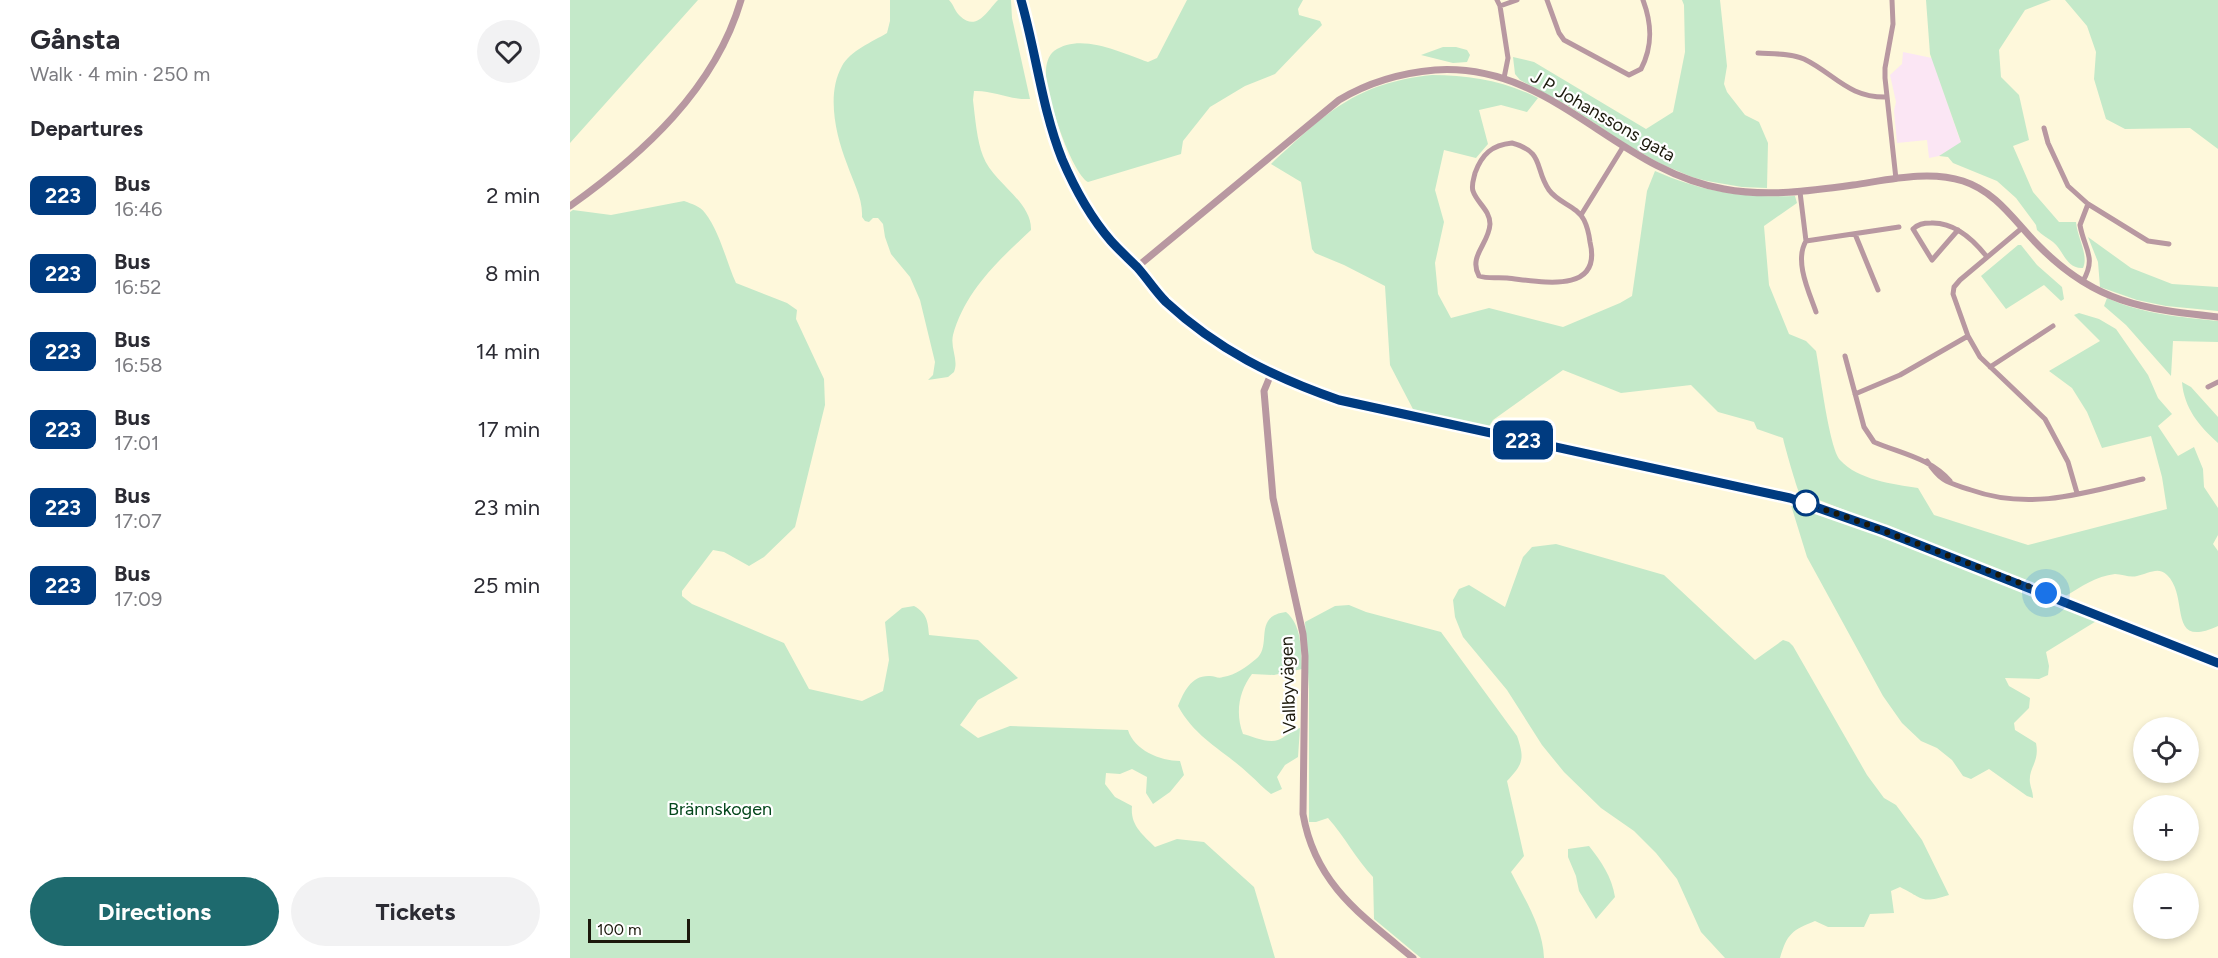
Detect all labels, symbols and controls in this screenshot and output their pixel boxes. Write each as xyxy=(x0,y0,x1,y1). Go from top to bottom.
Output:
button: heart xyxy=(477,20,540,83)
text: Gånsta xyxy=(30,22,120,56)
text: Walk · 4 min · 250 m xyxy=(30,62,210,86)
street label: J P Johanssons gata xyxy=(1527,66,1679,166)
text: Departures xyxy=(30,115,143,142)
text: Bus xyxy=(114,170,150,197)
text: 2 min xyxy=(486,182,540,209)
text: 223 xyxy=(45,183,81,208)
text: 16:46 xyxy=(114,197,162,221)
text: Bus xyxy=(114,248,150,275)
text: 8 min xyxy=(485,260,540,287)
text: 223 xyxy=(45,261,81,286)
text: 16:52 xyxy=(114,275,161,299)
text: Bus xyxy=(114,326,150,353)
text: 14 min xyxy=(476,338,540,365)
text: 223 xyxy=(45,339,81,364)
text: 16:58 xyxy=(114,353,162,377)
text: Bus xyxy=(114,404,150,431)
text: 17 min xyxy=(478,416,540,443)
text: 223 xyxy=(45,417,81,442)
line badge: 223 xyxy=(1488,420,1558,460)
text: 223 xyxy=(1505,428,1541,453)
text: 17:01 xyxy=(114,431,159,455)
text: Bus xyxy=(114,482,150,509)
unlabelled marker xyxy=(1793,490,1819,516)
text: 23 min xyxy=(474,494,540,521)
text: 223 xyxy=(45,495,81,520)
text: 17:07 xyxy=(114,509,162,533)
text: Bus xyxy=(114,560,150,587)
text: 25 min xyxy=(474,572,540,599)
text: 223 xyxy=(45,573,81,598)
your location xyxy=(2031,578,2061,608)
text: 17:09 xyxy=(114,587,162,611)
street label: Vallbyvägen xyxy=(1275,636,1301,734)
map controls xyxy=(2133,717,2199,939)
button: locate xyxy=(2133,717,2199,783)
button: + xyxy=(2133,795,2199,861)
park label: Brännskogen xyxy=(668,798,772,820)
button: − xyxy=(2133,873,2199,939)
button: Directions xyxy=(30,877,279,946)
button: Tickets xyxy=(291,877,540,946)
scale bar xyxy=(588,916,690,944)
text: 100 m xyxy=(597,920,642,939)

